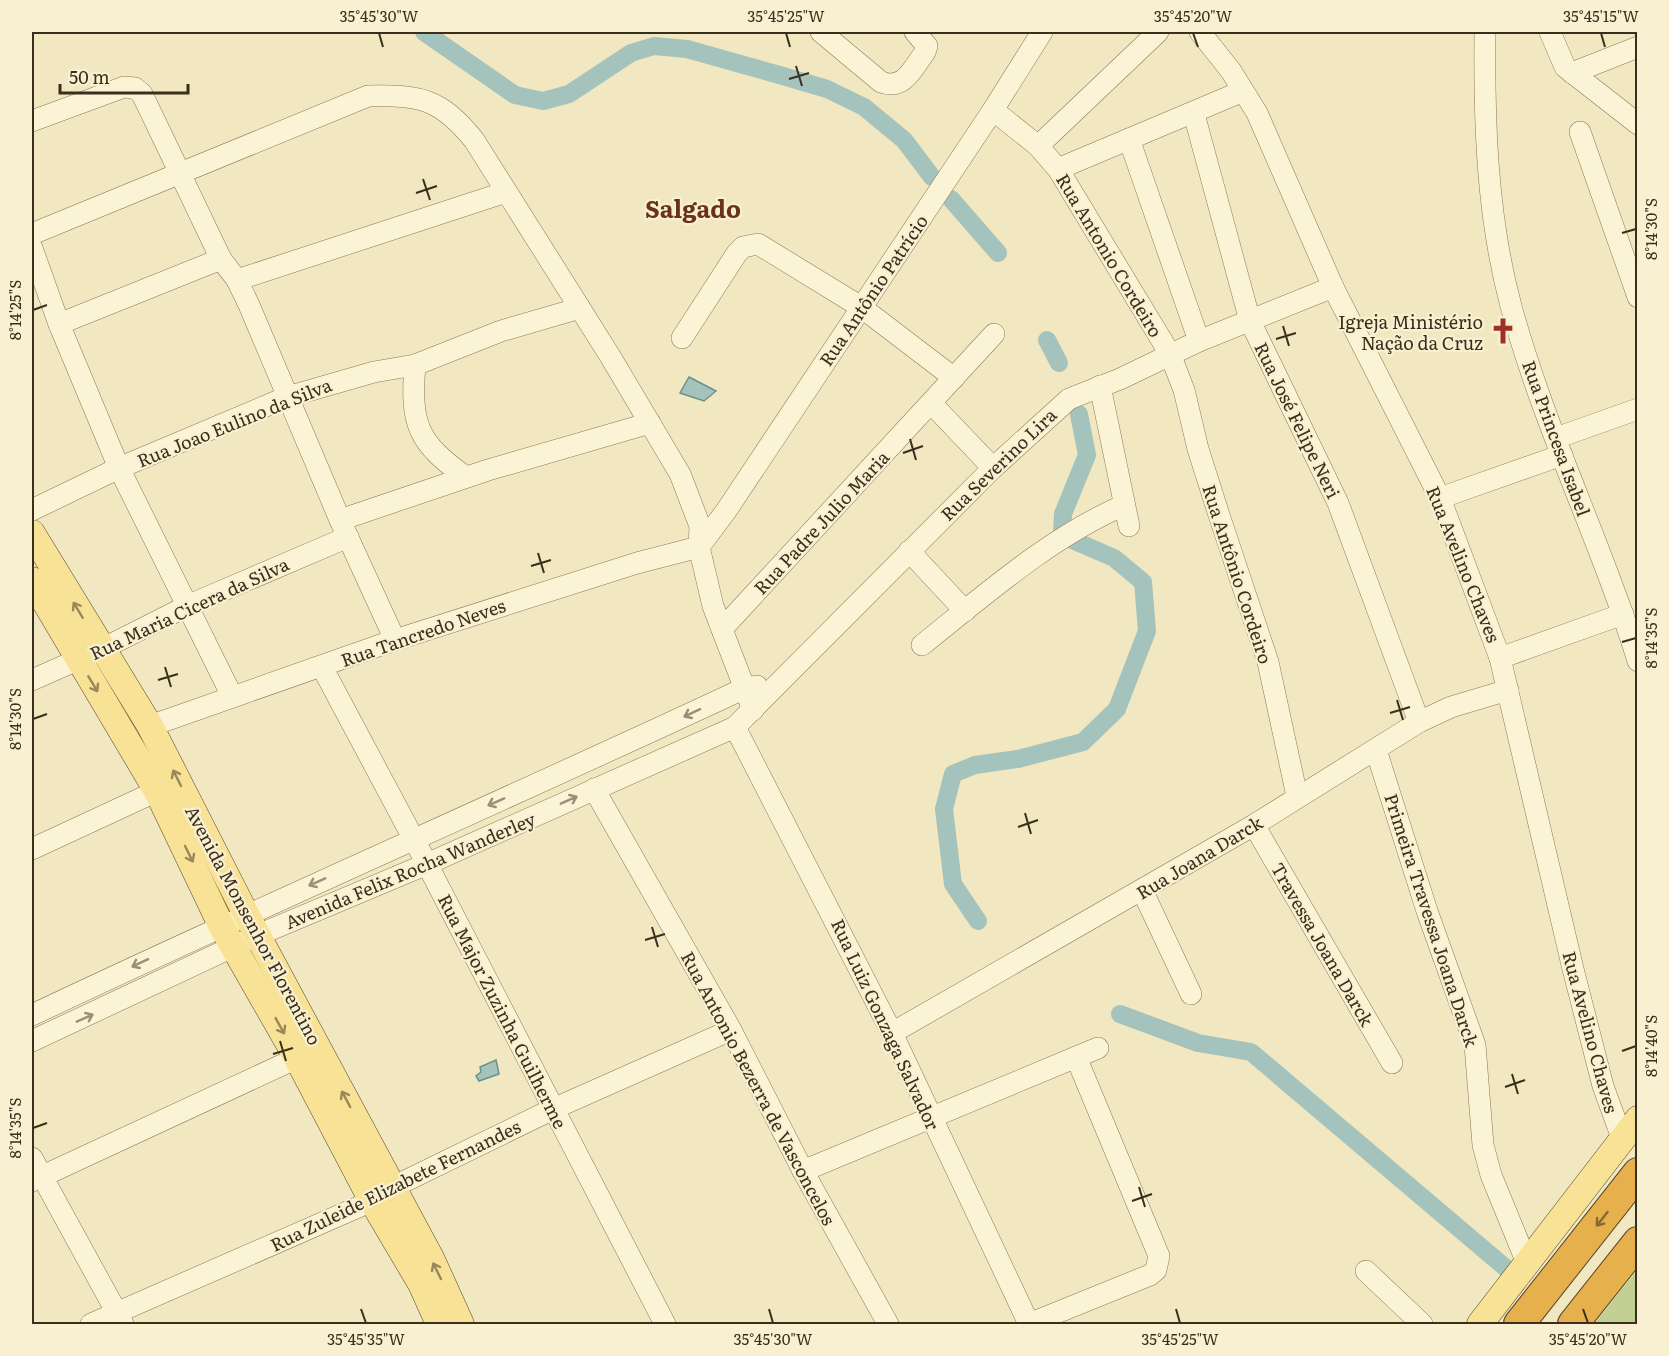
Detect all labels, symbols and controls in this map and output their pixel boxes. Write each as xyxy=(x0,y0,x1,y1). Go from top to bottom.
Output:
text: 35°45'30"W xyxy=(340,4,419,27)
text: 35°45'25"W xyxy=(747,4,825,27)
text: 35°45'20"W xyxy=(1154,4,1233,27)
text: 35°45'15"W xyxy=(1563,4,1640,27)
scale bar xyxy=(60,57,188,95)
text: 50 m xyxy=(69,63,110,90)
street label: Rua Antonio Cordeiro xyxy=(1050,168,1170,342)
district label: Salgado xyxy=(645,190,741,225)
text: 8°14'30"S xyxy=(1639,198,1662,260)
street label: Rua Antônio Patrício xyxy=(812,209,934,371)
text: 8°14'25"S xyxy=(3,280,26,340)
place label: Igreja Ministério Nação da Cruz xyxy=(1338,308,1483,356)
church icon: Igreja Ministério Nação da Cruz xyxy=(1488,316,1518,346)
street label: Rua José Felipe Neri xyxy=(1248,337,1348,503)
street label: Rua Princesa Isabel xyxy=(1516,356,1598,520)
street label: Rua Joao Eulino da Silva xyxy=(133,370,336,473)
street label: Rua Severino Lira xyxy=(934,401,1062,527)
street label: Rua Padre Julio Maria xyxy=(747,444,895,600)
street label: Rua Antônio Cordeiro xyxy=(1196,481,1280,667)
street label: Rua Avelino Chaves xyxy=(1420,482,1508,646)
street label: Rua Maria Cicera da Silva xyxy=(85,550,293,666)
street label: Rua Tancredo Neves xyxy=(337,591,509,673)
one-way arrow xyxy=(72,602,84,619)
text: 8°14'35"S xyxy=(1639,608,1662,668)
one-way arrow xyxy=(87,675,99,692)
text: 8°14'30"S xyxy=(3,688,26,750)
one-way arrow xyxy=(683,708,701,719)
one-way arrow xyxy=(171,770,183,787)
street label: Primeira Travessa Joana Darck xyxy=(1378,790,1486,1051)
one-way arrow xyxy=(560,794,578,806)
one-way arrow xyxy=(487,797,505,808)
street label: Avenida Monsenhor Florentino xyxy=(179,800,329,1050)
street label: Avenida Felix Rocha Wanderley xyxy=(281,805,540,935)
street label: Rua Joana Darck xyxy=(1131,808,1268,905)
one-way arrow xyxy=(183,845,195,863)
street label: Travessa Joana Darck xyxy=(1265,857,1382,1032)
one-way arrow xyxy=(309,877,327,888)
street label: Rua Major Zuzinha Guilherme xyxy=(432,889,574,1133)
street label: Rua Luiz Gonzaga Salvador xyxy=(825,914,947,1135)
street label: Rua Antonio Bezerra de Vasconcelos xyxy=(675,946,843,1230)
street label: Rua Avelino Chaves xyxy=(1556,948,1626,1116)
one-way arrow xyxy=(132,958,150,970)
one-way arrow xyxy=(75,1012,94,1023)
text: 8°14'40"S xyxy=(1639,1015,1662,1077)
one-way arrow xyxy=(275,1017,286,1035)
one-way arrow xyxy=(340,1091,352,1108)
text: 8°14'35"S xyxy=(3,1098,26,1158)
street label: Rua Zuleide Elizabete Fernandes xyxy=(265,1112,525,1258)
one-way arrow xyxy=(1595,1211,1608,1227)
one-way arrow xyxy=(431,1263,443,1281)
text: 35°45'35"W xyxy=(327,1327,406,1350)
text: 35°45'30"W xyxy=(734,1327,813,1350)
text: 35°45'25"W xyxy=(1141,1327,1219,1350)
text: 35°45'20"W xyxy=(1549,1327,1628,1350)

